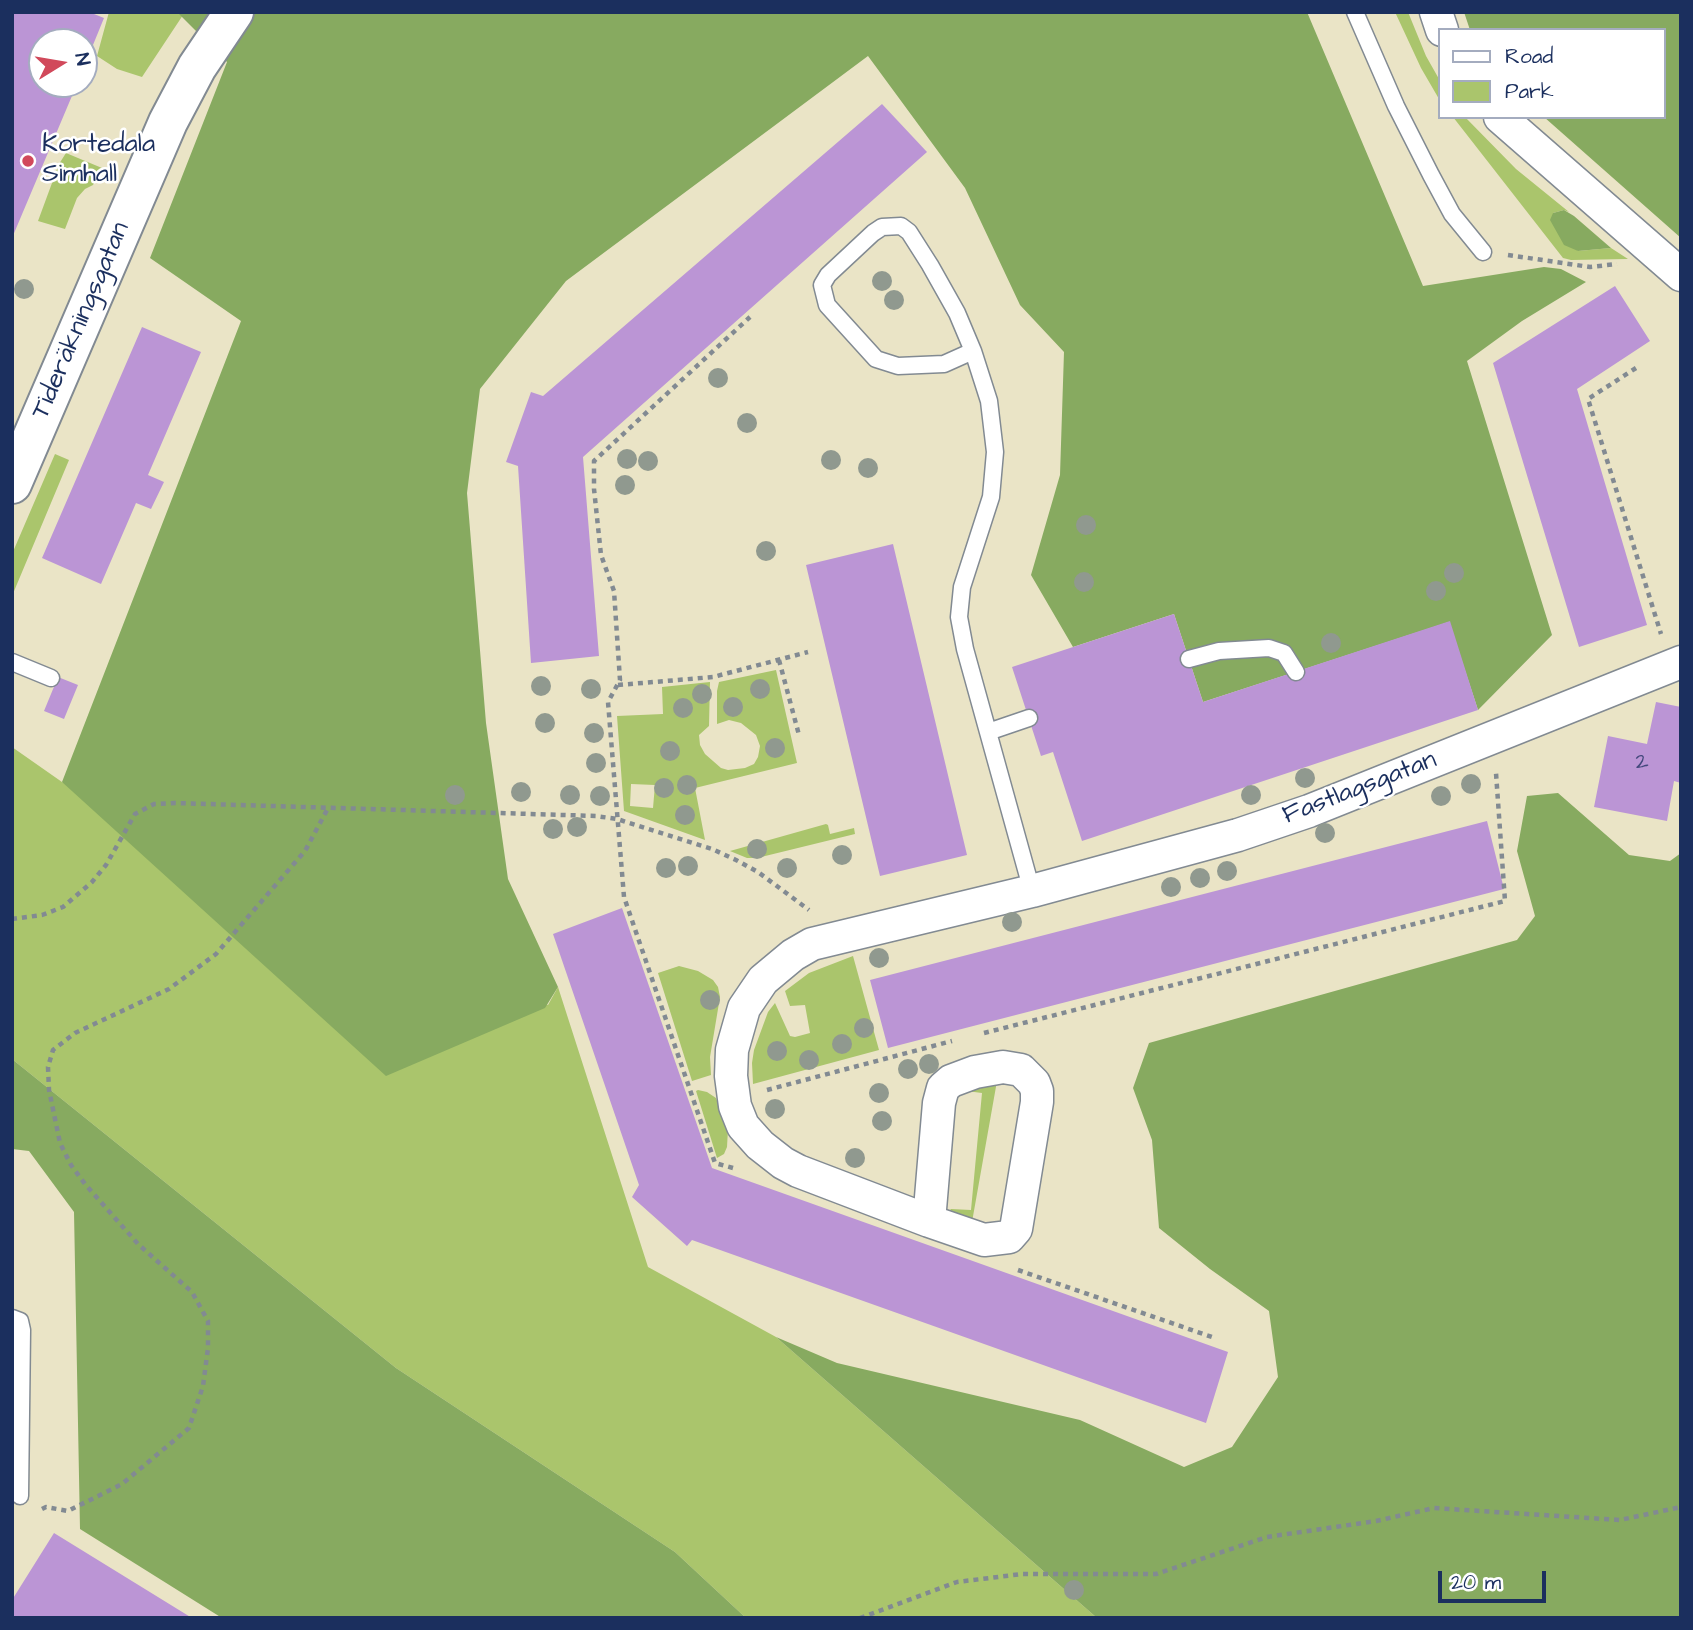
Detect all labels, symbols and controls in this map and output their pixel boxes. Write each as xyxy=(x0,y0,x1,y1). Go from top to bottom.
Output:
north arrow xyxy=(28,28,98,98)
legend xyxy=(1438,28,1665,119)
text: Road xyxy=(1505,42,1553,71)
text: N xyxy=(68,51,97,68)
text: Park xyxy=(1505,77,1554,106)
place label: Kortedala Simhall xyxy=(42,130,155,192)
marker: Kortedala Simhall xyxy=(20,153,36,169)
street label: Tideräkningsgatan xyxy=(26,218,138,424)
street label: Fastlagsgatan xyxy=(1279,745,1441,833)
house number: 2 xyxy=(1635,749,1649,777)
scale bar xyxy=(1441,1556,1550,1600)
text: 20 m xyxy=(1451,1568,1501,1597)

